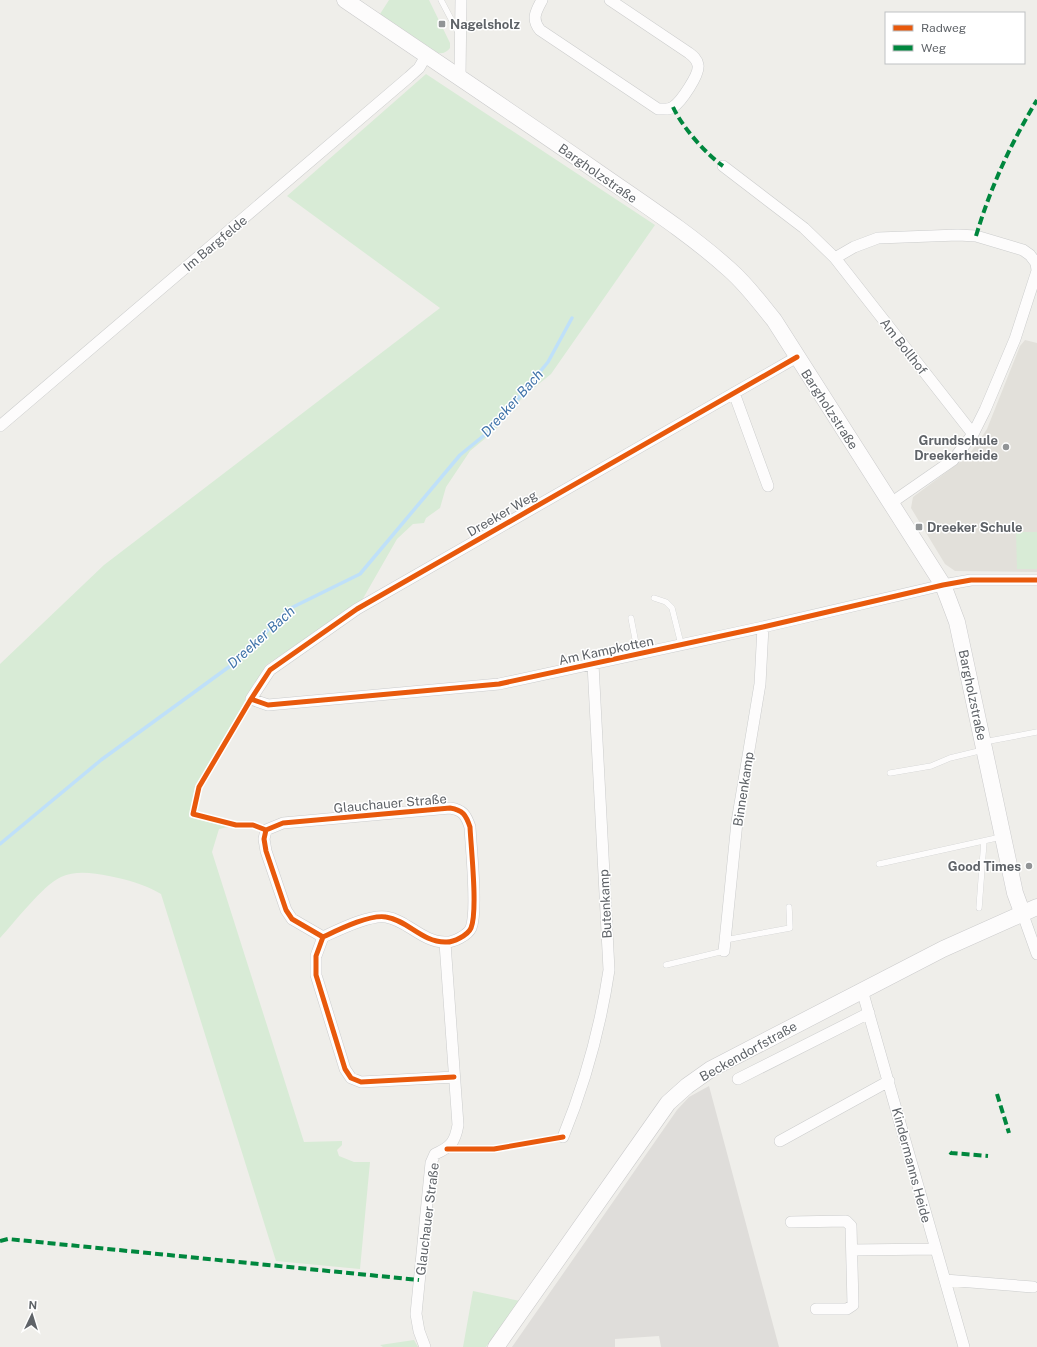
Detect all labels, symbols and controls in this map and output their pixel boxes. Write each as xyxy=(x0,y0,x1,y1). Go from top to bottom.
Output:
legend xyxy=(885,12,1025,64)
place label: Nagelsholz xyxy=(450,17,521,32)
marker: Nagelsholz xyxy=(437,19,447,29)
text: Radweg xyxy=(921,21,966,35)
text: Weg xyxy=(921,41,946,55)
street label: Bargholzstraße xyxy=(556,141,640,206)
street label: Im Bargfelde xyxy=(181,212,250,274)
street label: Am Bollhof xyxy=(877,315,930,377)
water label: Dreeker Bach xyxy=(478,366,546,440)
street label: Bargholzstraße xyxy=(798,366,861,452)
place label: Grundschule Dreekerheide xyxy=(914,433,998,463)
marker: Grundschule Dreekerheide xyxy=(1001,442,1011,452)
street label: Dreeker Weg xyxy=(465,487,540,539)
place label: Dreeker Schule xyxy=(927,520,1023,535)
marker: Dreeker Schule xyxy=(914,522,924,532)
water label: Dreeker Bach xyxy=(224,603,298,671)
street label: Am Kampkotten xyxy=(557,633,655,668)
street label: Bargholzstraße xyxy=(956,648,989,742)
street label: Binnenkamp xyxy=(730,751,757,827)
street label: Glauchauer Straße xyxy=(333,791,447,816)
place label: Good Times xyxy=(948,859,1021,874)
marker: Good Times xyxy=(1024,861,1034,871)
street label: Butenkamp xyxy=(596,869,615,939)
street label: Beckendorfstraße xyxy=(697,1018,799,1084)
street label: Kindermanns Heide xyxy=(889,1106,934,1224)
street label: Glauchauer Straße xyxy=(413,1162,442,1276)
north arrow xyxy=(12,1295,52,1335)
text: N xyxy=(28,1299,37,1311)

